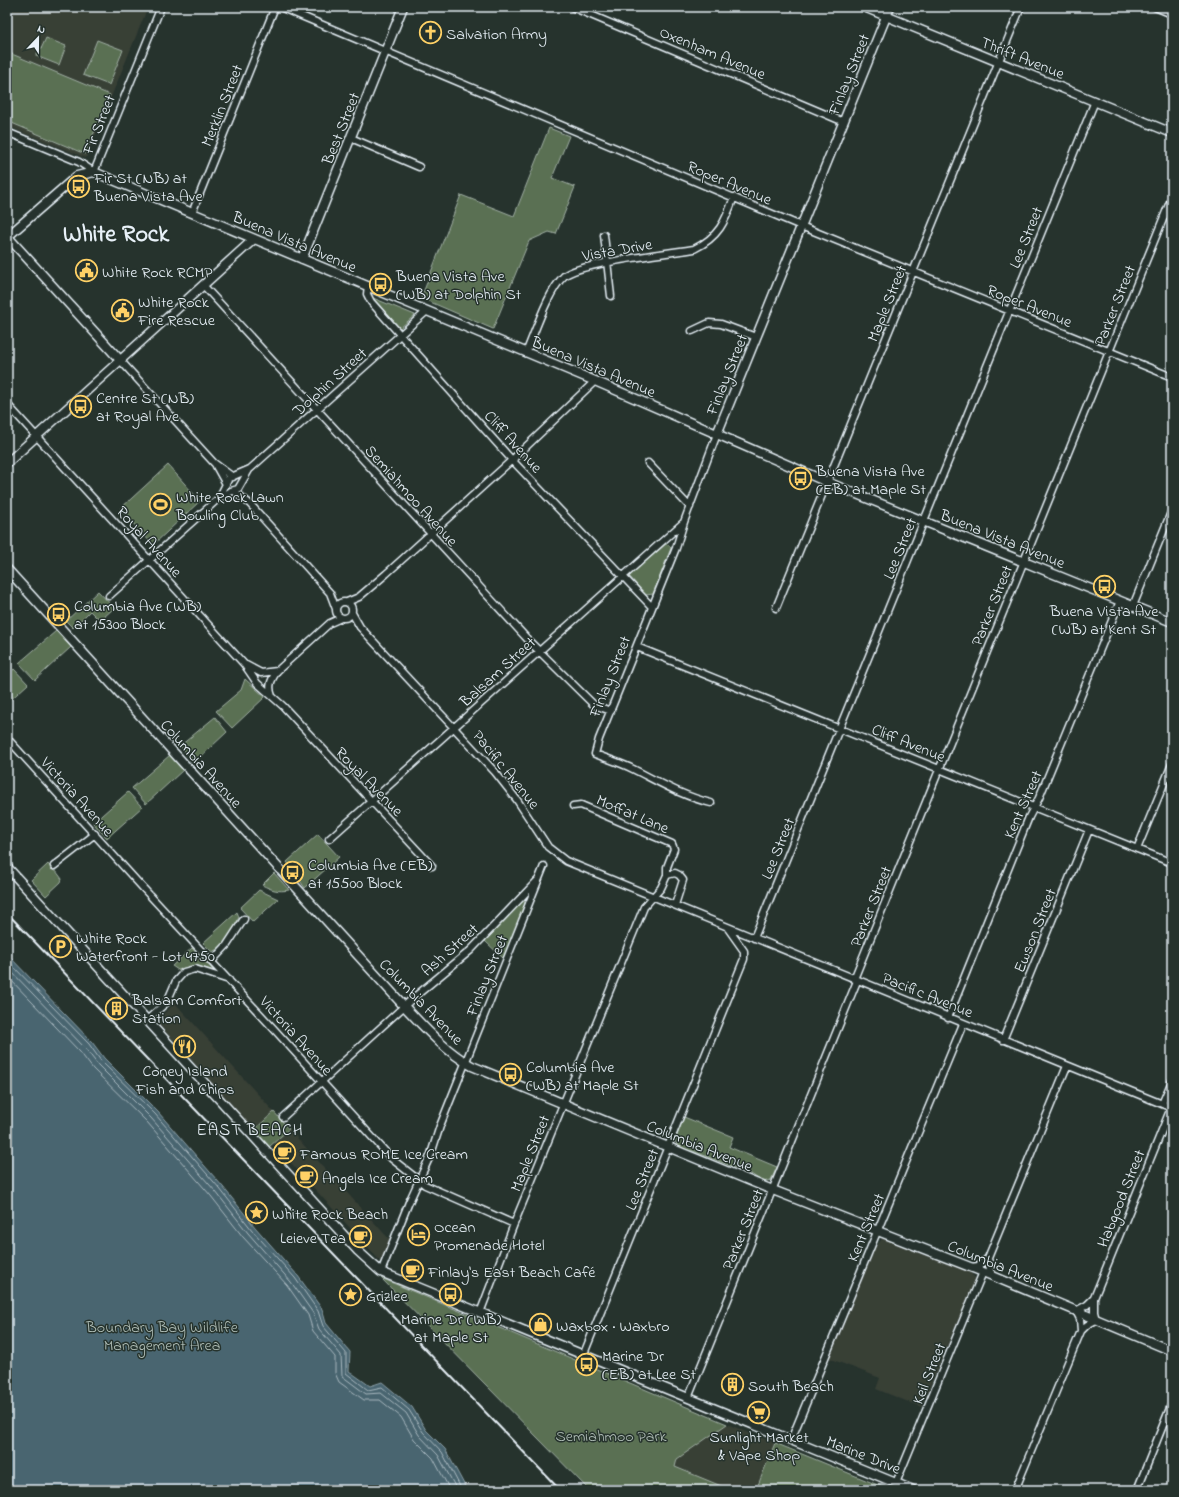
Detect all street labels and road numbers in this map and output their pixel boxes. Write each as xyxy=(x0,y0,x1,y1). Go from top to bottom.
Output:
street label: Oxenham Avenue xyxy=(655,21,770,87)
street label: Finlay Street xyxy=(822,30,877,120)
street label: Thrift Avenue xyxy=(977,31,1069,87)
street label: Merklin Street xyxy=(196,61,250,150)
street label: Best Street xyxy=(316,89,367,169)
street label: Fir Street xyxy=(77,91,123,159)
street label: Roper Avenue xyxy=(683,155,776,213)
street label: Lee Street xyxy=(1004,203,1050,272)
street label: Buena Vista Avenue xyxy=(227,205,361,280)
street label: Vista Drive xyxy=(579,233,655,269)
street label: Maple Street xyxy=(862,261,914,346)
street label: Parker Street xyxy=(1089,261,1143,350)
street label: Roper Avenue xyxy=(983,279,1076,335)
street label: Buena Vista Avenue xyxy=(526,330,660,405)
street label: Finlay Street xyxy=(700,330,755,420)
street label: Dolphin Street xyxy=(287,342,373,423)
street label: Cliff Avenue xyxy=(478,405,548,480)
street label: Semiahmoo Avenue xyxy=(358,440,463,553)
street label: Royal Avenue xyxy=(110,501,188,584)
street label: Buena Vista Avenue xyxy=(935,503,1069,576)
street label: Lee Street xyxy=(878,514,924,583)
street label: Parker Street xyxy=(966,561,1020,650)
street label: Balsam Street xyxy=(454,631,542,714)
street label: Finlay Street xyxy=(583,632,638,722)
street label: Columbia Avenue xyxy=(154,714,248,815)
street label: Cliff Avenue xyxy=(868,718,950,770)
street label: Pacific Avenue xyxy=(466,725,546,816)
street label: Royal Avenue xyxy=(329,742,409,823)
street label: Victoria Avenue xyxy=(33,751,120,843)
street label: Kent Street xyxy=(998,766,1050,843)
street label: Moffat Lane xyxy=(592,789,673,841)
street label: Lee Street xyxy=(756,814,802,883)
street label: Parker Street xyxy=(845,862,899,951)
street label: Ewson Street xyxy=(1008,884,1064,976)
street label: Ash Street xyxy=(416,918,485,983)
street label: Finlay Street xyxy=(460,931,515,1021)
street label: Columbia Avenue xyxy=(373,954,469,1052)
street label: Pacific Avenue xyxy=(878,967,977,1025)
street label: Victoria Avenue xyxy=(252,990,339,1082)
street label: Maple Street xyxy=(505,1111,557,1196)
street label: Columbia Avenue xyxy=(643,1115,757,1179)
street label: Lee Street xyxy=(620,1145,666,1214)
street label: Habgood Street xyxy=(1091,1146,1153,1251)
street label: Parker Street xyxy=(717,1185,771,1274)
street label: Kent Street xyxy=(842,1189,892,1266)
street label: Columbia Avenue xyxy=(944,1235,1058,1299)
street label: Keil Street xyxy=(907,1339,953,1408)
street label: Marine Drive xyxy=(822,1430,905,1482)

